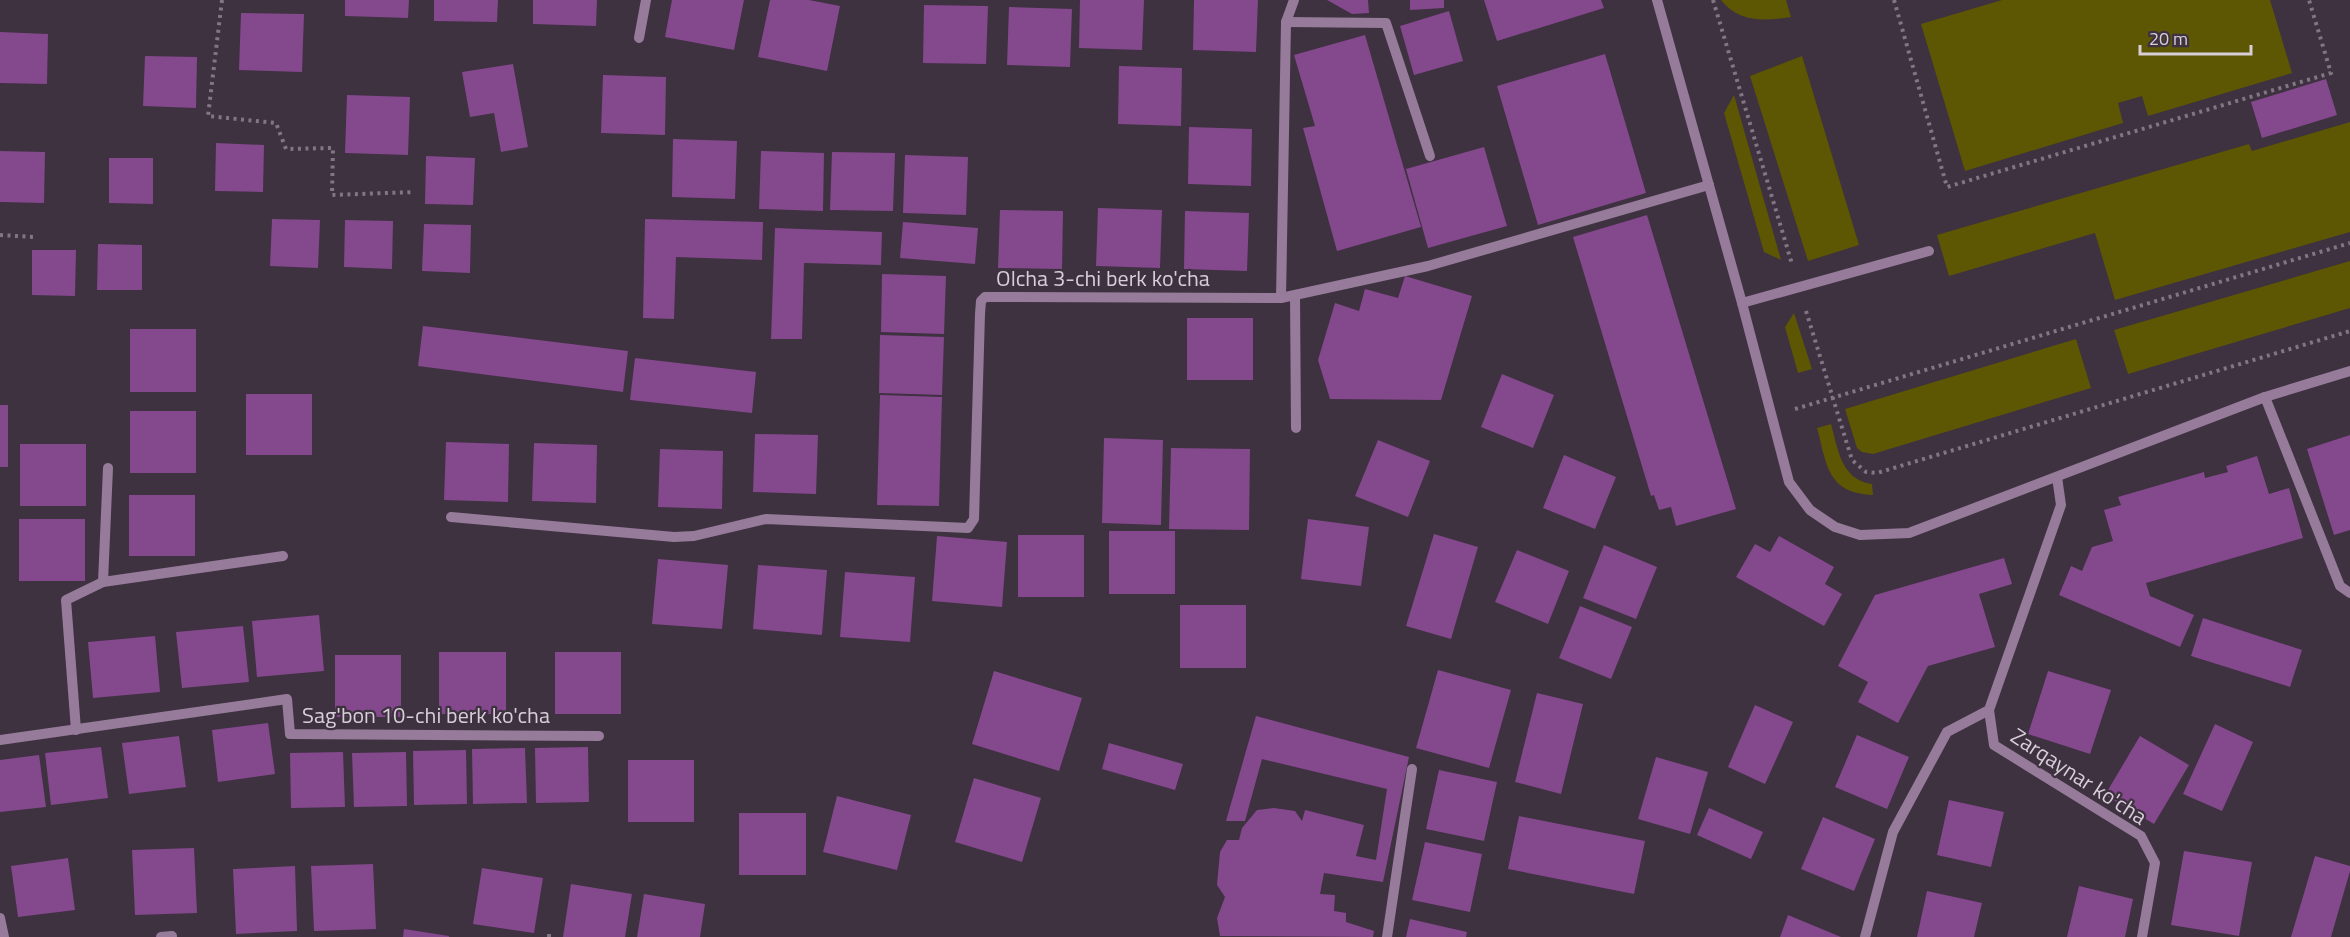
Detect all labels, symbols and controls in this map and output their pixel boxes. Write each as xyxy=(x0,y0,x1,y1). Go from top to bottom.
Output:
scale bar xyxy=(2140,18,2251,56)
text: 20 m xyxy=(2149,25,2188,52)
street label: Olcha 3-chi berk ko'cha xyxy=(996,261,1210,295)
street label: Sag'bon 10-chi berk ko'cha xyxy=(302,698,550,732)
street label: Zarqaynar ko'cha xyxy=(2004,719,2154,833)

